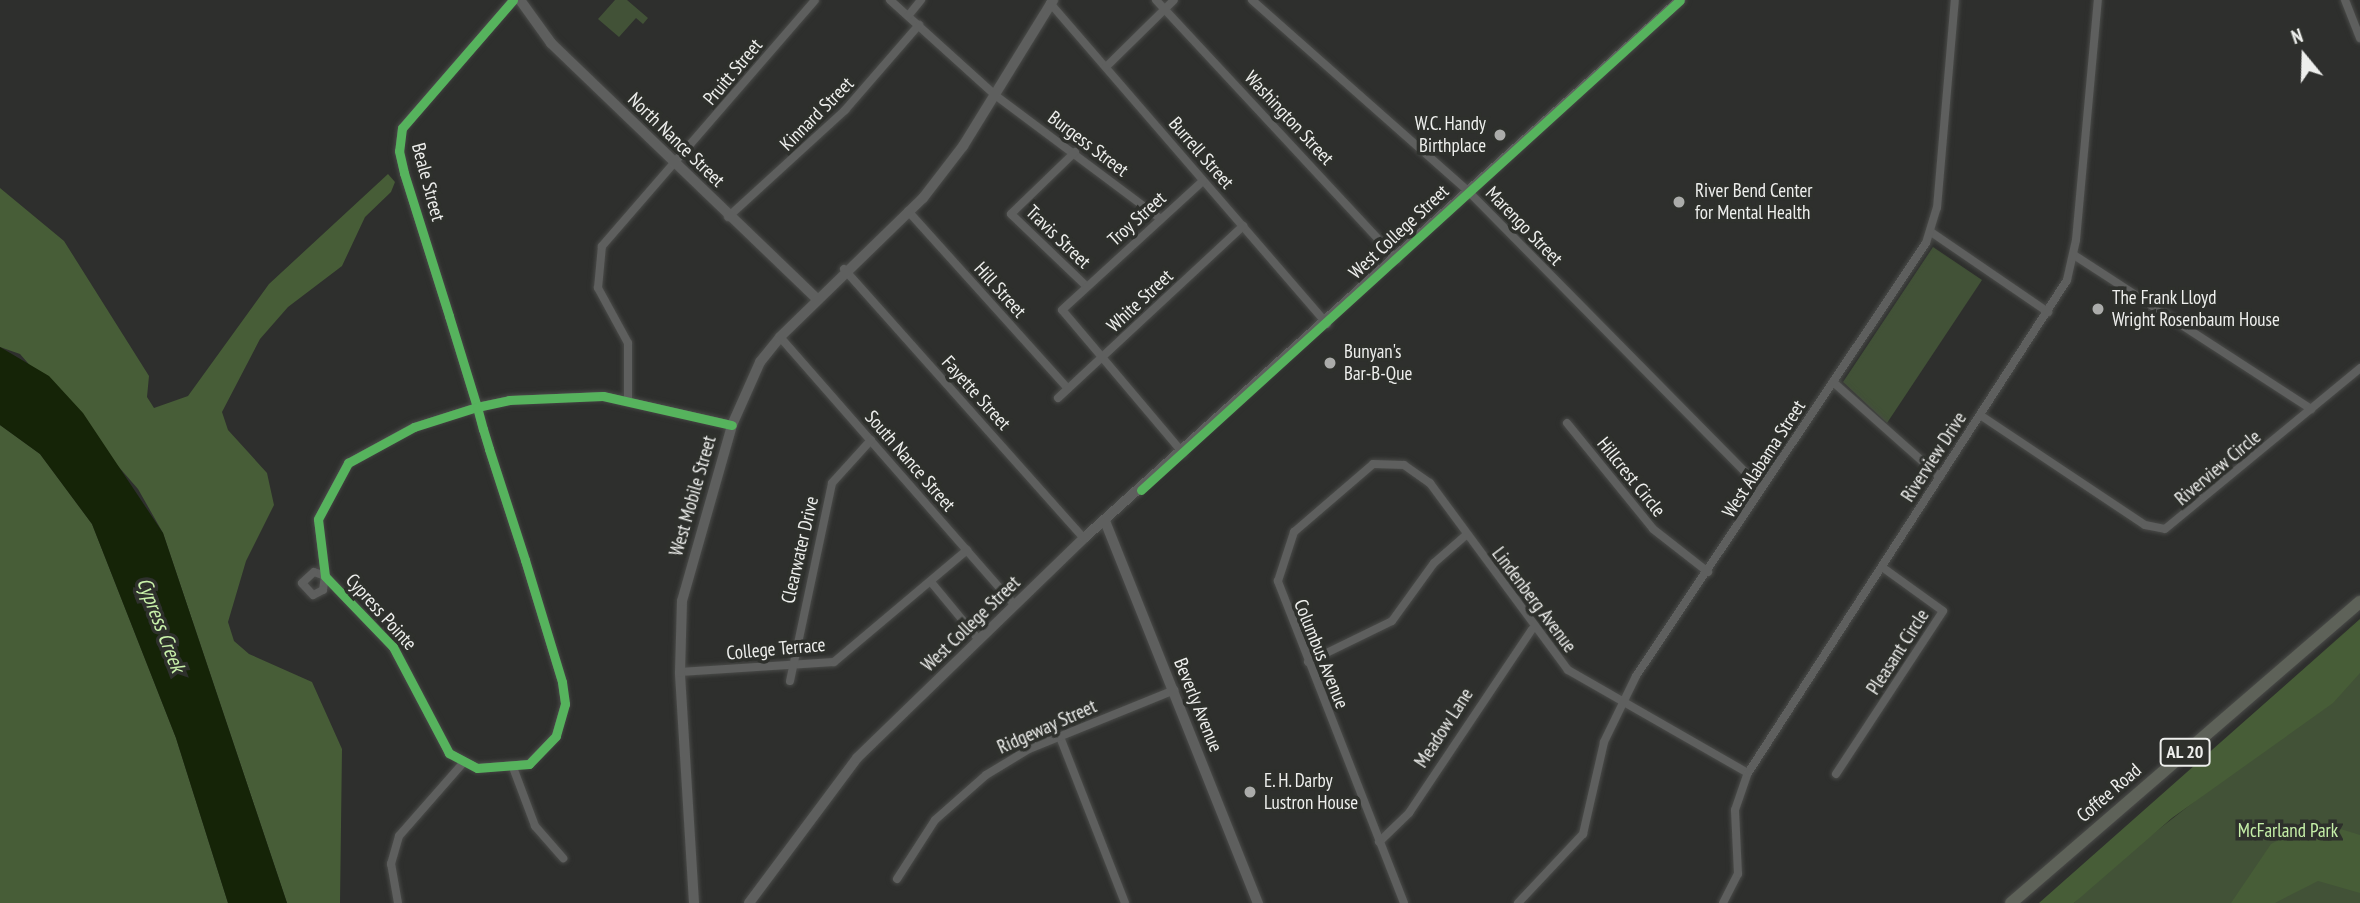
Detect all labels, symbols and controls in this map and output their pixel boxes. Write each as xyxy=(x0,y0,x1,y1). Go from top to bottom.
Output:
north arrow xyxy=(2269,21,2339,91)
text: N xyxy=(2288,23,2306,49)
street label: Pruitt Street xyxy=(699,34,767,110)
street label: Washington Street xyxy=(1240,66,1338,170)
street label: Kinnard Street xyxy=(776,73,858,155)
street label: North Nance Street xyxy=(623,88,729,192)
street label: Burgess Street xyxy=(1043,106,1133,182)
street label: Burrell Street xyxy=(1164,112,1238,194)
place label: W.C. Handy Birthplace xyxy=(1413,113,1486,157)
marker: W.C. Handy Birthplace xyxy=(1492,127,1508,143)
street label: Beale Street xyxy=(407,140,449,224)
street label: West College Street xyxy=(1344,180,1454,284)
place label: River Bend Center for Mental Health xyxy=(1695,180,1813,224)
street label: Marengo Street xyxy=(1481,182,1567,270)
street label: Troy Street xyxy=(1103,187,1171,251)
marker: River Bend Center for Mental Health xyxy=(1669,192,1689,212)
street label: Travis Street xyxy=(1021,201,1095,273)
street label: Hill Street xyxy=(969,258,1031,322)
street label: White Street xyxy=(1102,265,1178,337)
place label: The Frank Lloyd Wright Rosenbaum House xyxy=(2112,287,2280,331)
marker: The Frank Lloyd Wright Rosenbaum House xyxy=(2090,301,2106,317)
place label: Bunyan's Bar-B-Que xyxy=(1344,341,1412,385)
street label: Fayette Street xyxy=(937,351,1015,435)
marker: Bunyan's Bar-B-Que xyxy=(1322,355,1338,371)
street label: West Alabama Street xyxy=(1717,396,1811,522)
street label: South Nance Street xyxy=(860,406,960,516)
street label: Riverview Drive xyxy=(1896,408,1972,506)
street label: Riverview Circle xyxy=(2170,425,2266,511)
street label: West Mobile Street xyxy=(665,433,721,559)
street label: Hillcrest Circle xyxy=(1592,433,1670,521)
street label: Clearwater Drive xyxy=(777,494,823,606)
street label: Lindenberg Avenue xyxy=(1487,543,1581,657)
street label: Cypress Pointe xyxy=(341,569,421,655)
street label: West College Street xyxy=(917,571,1025,677)
water label: Cypress Creek xyxy=(131,574,191,676)
street label: Columbus Avenue xyxy=(1289,596,1353,712)
street label: Pleasant Circle xyxy=(1862,605,1934,699)
street label: College Terrace xyxy=(725,633,827,665)
street label: Beverly Avenue xyxy=(1169,654,1227,756)
street label: Meadow Lane xyxy=(1410,684,1478,772)
street label: Ridgeway Street xyxy=(994,695,1100,759)
road number: AL 20 xyxy=(2159,738,2211,766)
street label: Coffee Road xyxy=(2072,759,2146,827)
place label: E. H. Darby Lustron House xyxy=(1264,770,1358,814)
marker: E. H. Darby Lustron House xyxy=(1242,784,1258,800)
park label: McFarland Park xyxy=(2238,820,2338,842)

